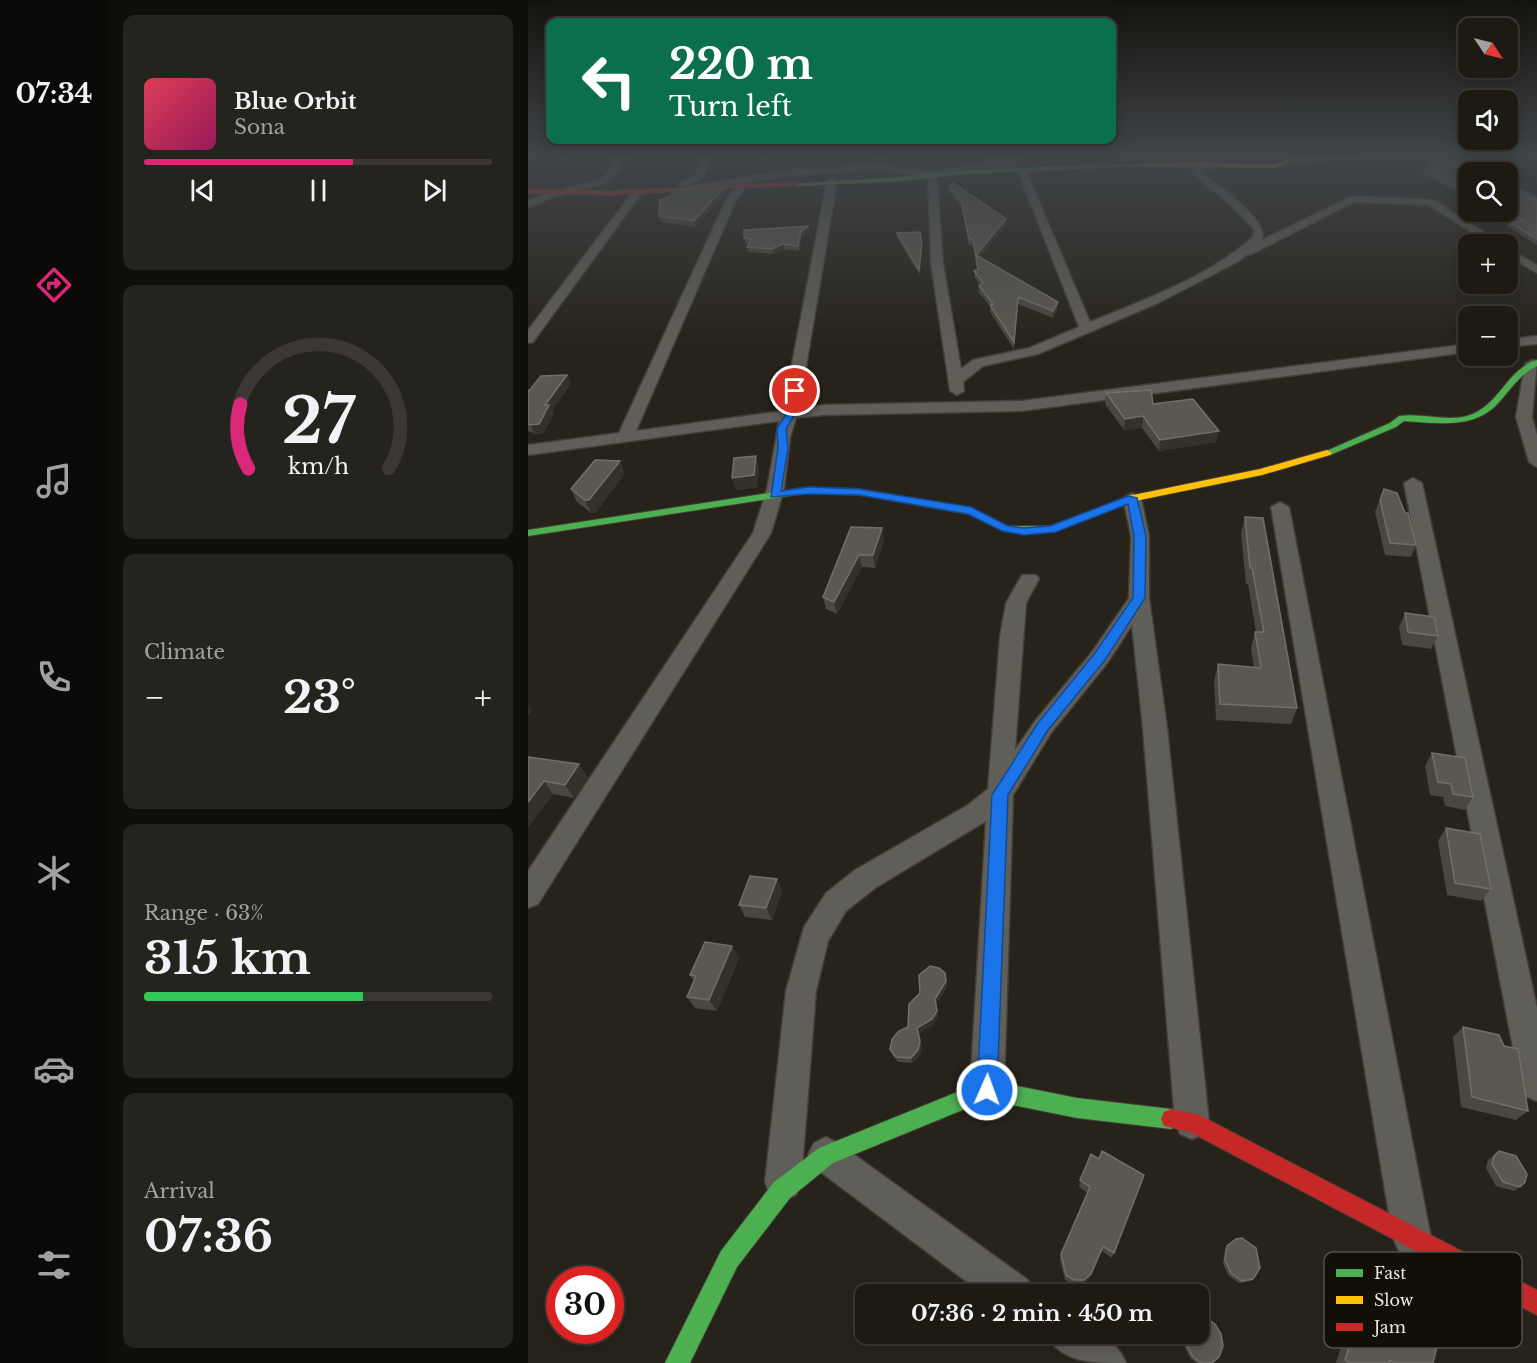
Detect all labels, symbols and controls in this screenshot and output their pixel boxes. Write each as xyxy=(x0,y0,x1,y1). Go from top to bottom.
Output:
north arrow xyxy=(1458,18,1518,78)
map controls xyxy=(1458,18,1518,366)
text: 220 m xyxy=(669,38,813,90)
icon: left xyxy=(570,42,648,120)
text: 07:34 xyxy=(15,77,93,110)
text: Blue Orbit xyxy=(234,88,356,115)
text: Turn left xyxy=(669,90,792,123)
button: sound xyxy=(1458,90,1518,150)
text: Sona xyxy=(234,115,285,139)
button: search xyxy=(1458,162,1518,222)
icon: previous xyxy=(186,174,219,207)
icon: pause xyxy=(302,174,335,207)
icon: next xyxy=(418,174,451,207)
button: + xyxy=(1458,234,1518,294)
icon: directions xyxy=(33,264,75,306)
button: − xyxy=(1458,306,1518,366)
pin xyxy=(769,365,820,416)
icon: arrive xyxy=(778,374,811,407)
text: 27 xyxy=(282,382,355,460)
text: km/h xyxy=(288,453,349,480)
icon: music xyxy=(33,460,75,502)
text: Climate xyxy=(144,640,225,664)
icon: phone xyxy=(33,656,75,698)
text: 23° xyxy=(283,669,356,725)
text: − xyxy=(144,677,165,718)
text: + xyxy=(474,677,492,718)
icon: climate xyxy=(33,852,75,894)
text: Range · 63% xyxy=(144,901,264,925)
text: 315 km xyxy=(144,930,311,986)
icon: car xyxy=(33,1048,75,1090)
position arrow xyxy=(955,1058,1019,1122)
text: Arrival xyxy=(144,1179,215,1203)
text: 07:36 xyxy=(144,1208,273,1264)
icon: filters xyxy=(33,1244,75,1286)
legend xyxy=(1324,1252,1522,1348)
text: Fast xyxy=(1374,1263,1406,1283)
speed limit sign: 30 xyxy=(546,1266,624,1344)
text: Slow xyxy=(1374,1290,1414,1310)
text: 07:36 · 2 min · 450 m xyxy=(911,1300,1153,1327)
text: Jam xyxy=(1372,1317,1406,1337)

